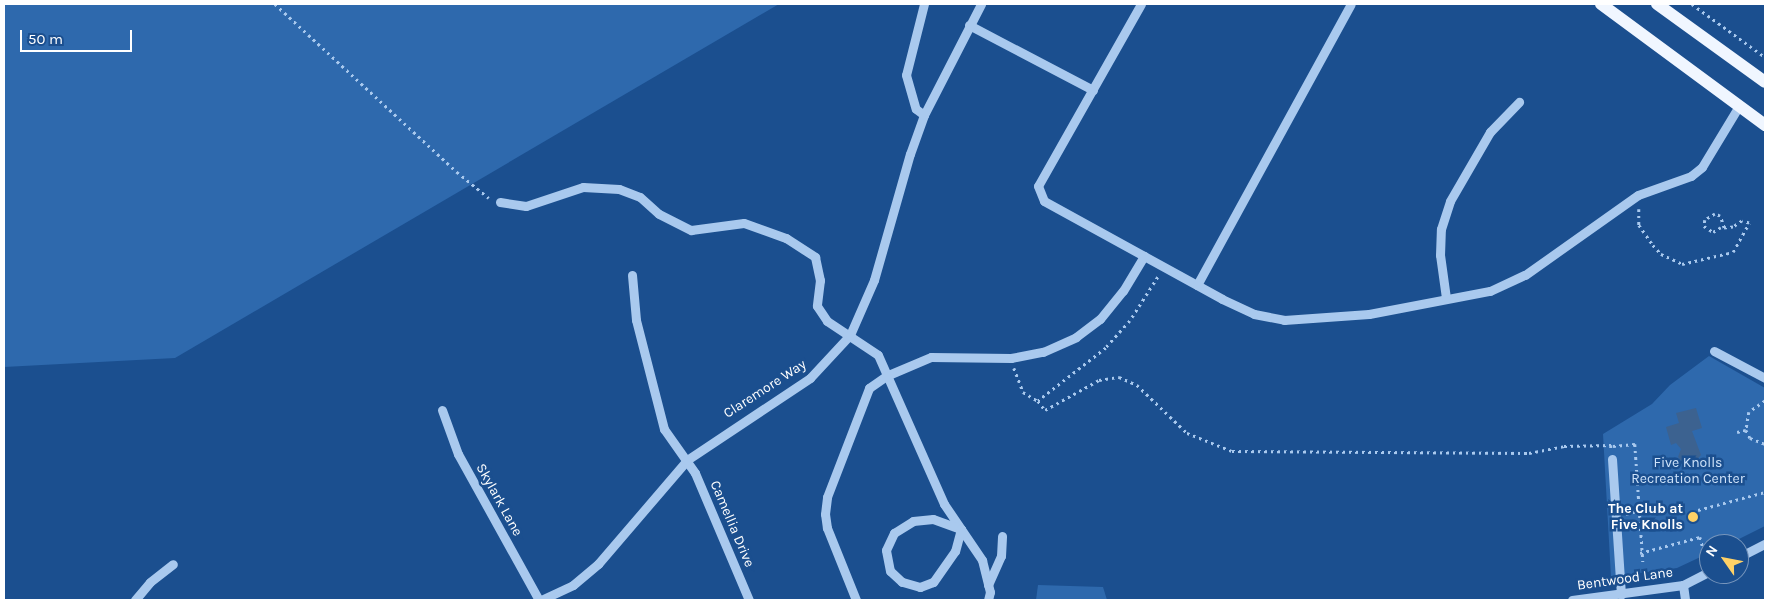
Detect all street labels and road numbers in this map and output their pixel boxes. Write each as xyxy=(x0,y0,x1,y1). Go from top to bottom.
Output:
street label: Claremore Way xyxy=(721,356,809,422)
street label: Skylark Lane xyxy=(472,461,526,539)
street label: Camellia Drive xyxy=(706,478,758,570)
street label: Bentwood Lane xyxy=(1576,564,1674,594)

